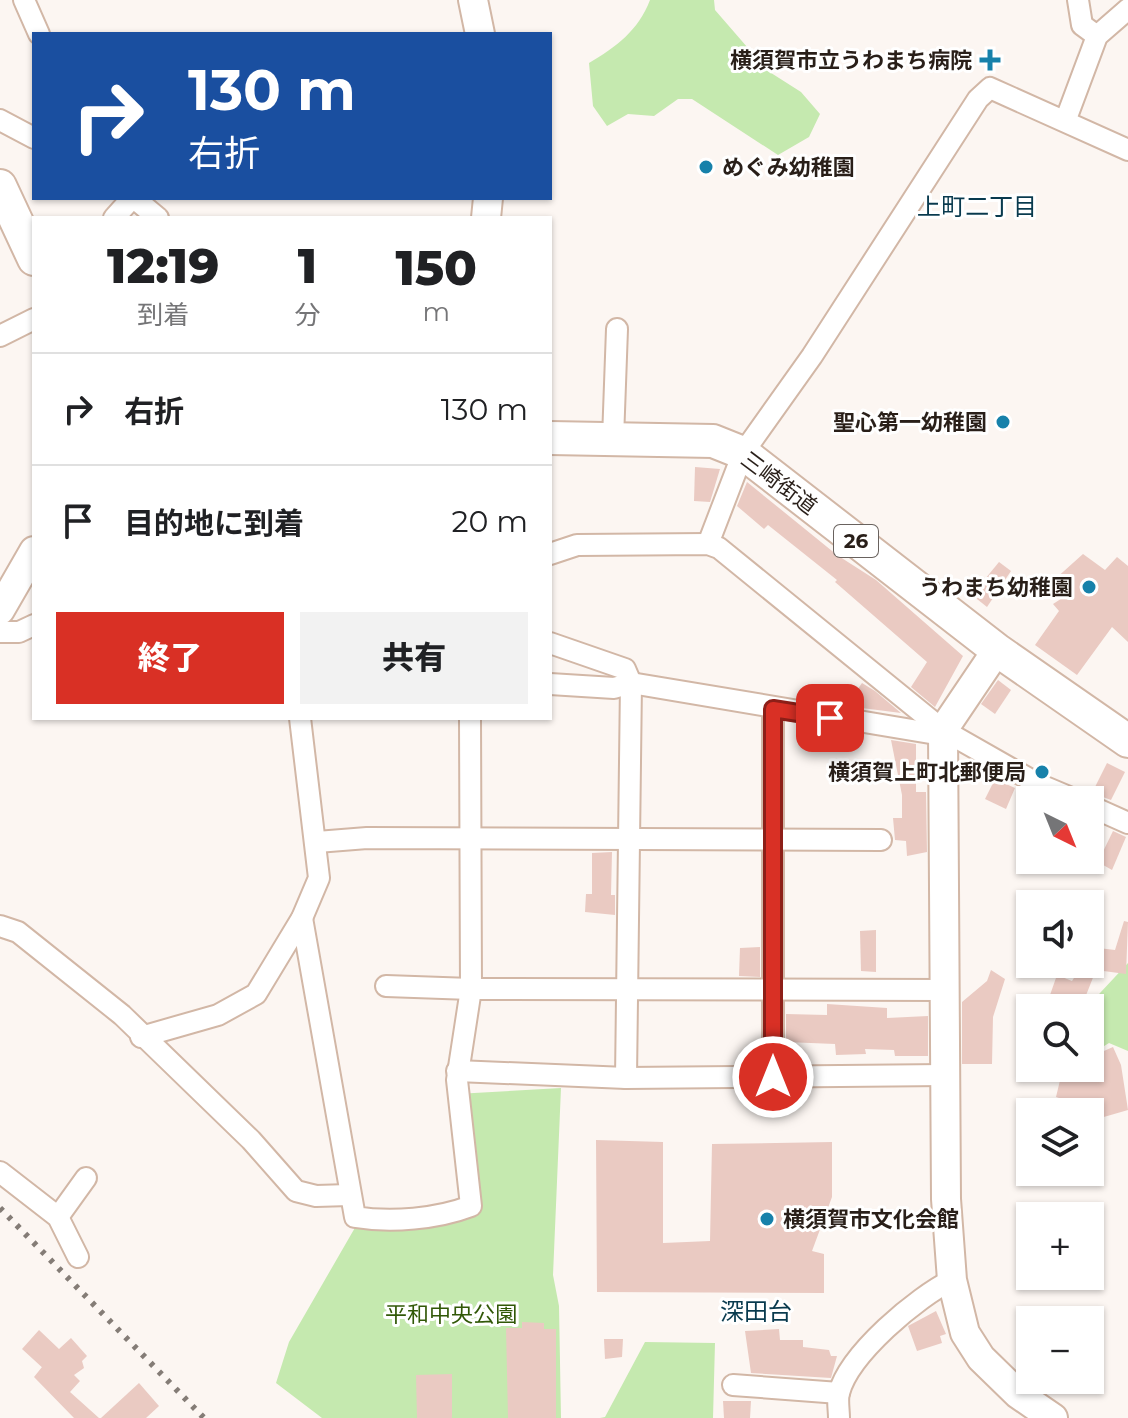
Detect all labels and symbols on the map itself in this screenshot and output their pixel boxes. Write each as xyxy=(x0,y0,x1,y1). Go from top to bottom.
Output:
place label: 横須賀市立うわまち病院 xyxy=(730,47,972,74)
marker: 横須賀市立うわまち病院 xyxy=(979,49,1001,71)
place label: めぐみ幼稚園 xyxy=(722,154,855,181)
marker: めぐみ幼稚園 xyxy=(697,158,715,176)
district label: 上町二丁目 xyxy=(917,192,1037,221)
place label: 聖心第一幼稚園 xyxy=(833,409,987,436)
marker: 聖心第一幼稚園 xyxy=(994,413,1012,431)
street label: 三崎街道 xyxy=(736,446,822,520)
road number: 26 xyxy=(834,525,878,557)
place label: うわまち幼稚園 xyxy=(919,574,1073,601)
marker: うわまち幼稚園 xyxy=(1080,578,1098,596)
pin xyxy=(796,684,864,752)
place label: 横須賀上町北郵便局 xyxy=(828,759,1026,786)
marker: 横須賀上町北郵便局 xyxy=(1033,763,1051,781)
north arrow xyxy=(1016,786,1104,874)
position arrow xyxy=(731,1035,815,1119)
place label: 横須賀市文化会館 xyxy=(783,1206,959,1233)
marker: 横須賀市文化会館 xyxy=(758,1210,776,1228)
district label: 深田台 xyxy=(720,1297,792,1326)
park label: 平和中央公園 xyxy=(385,1301,517,1328)

